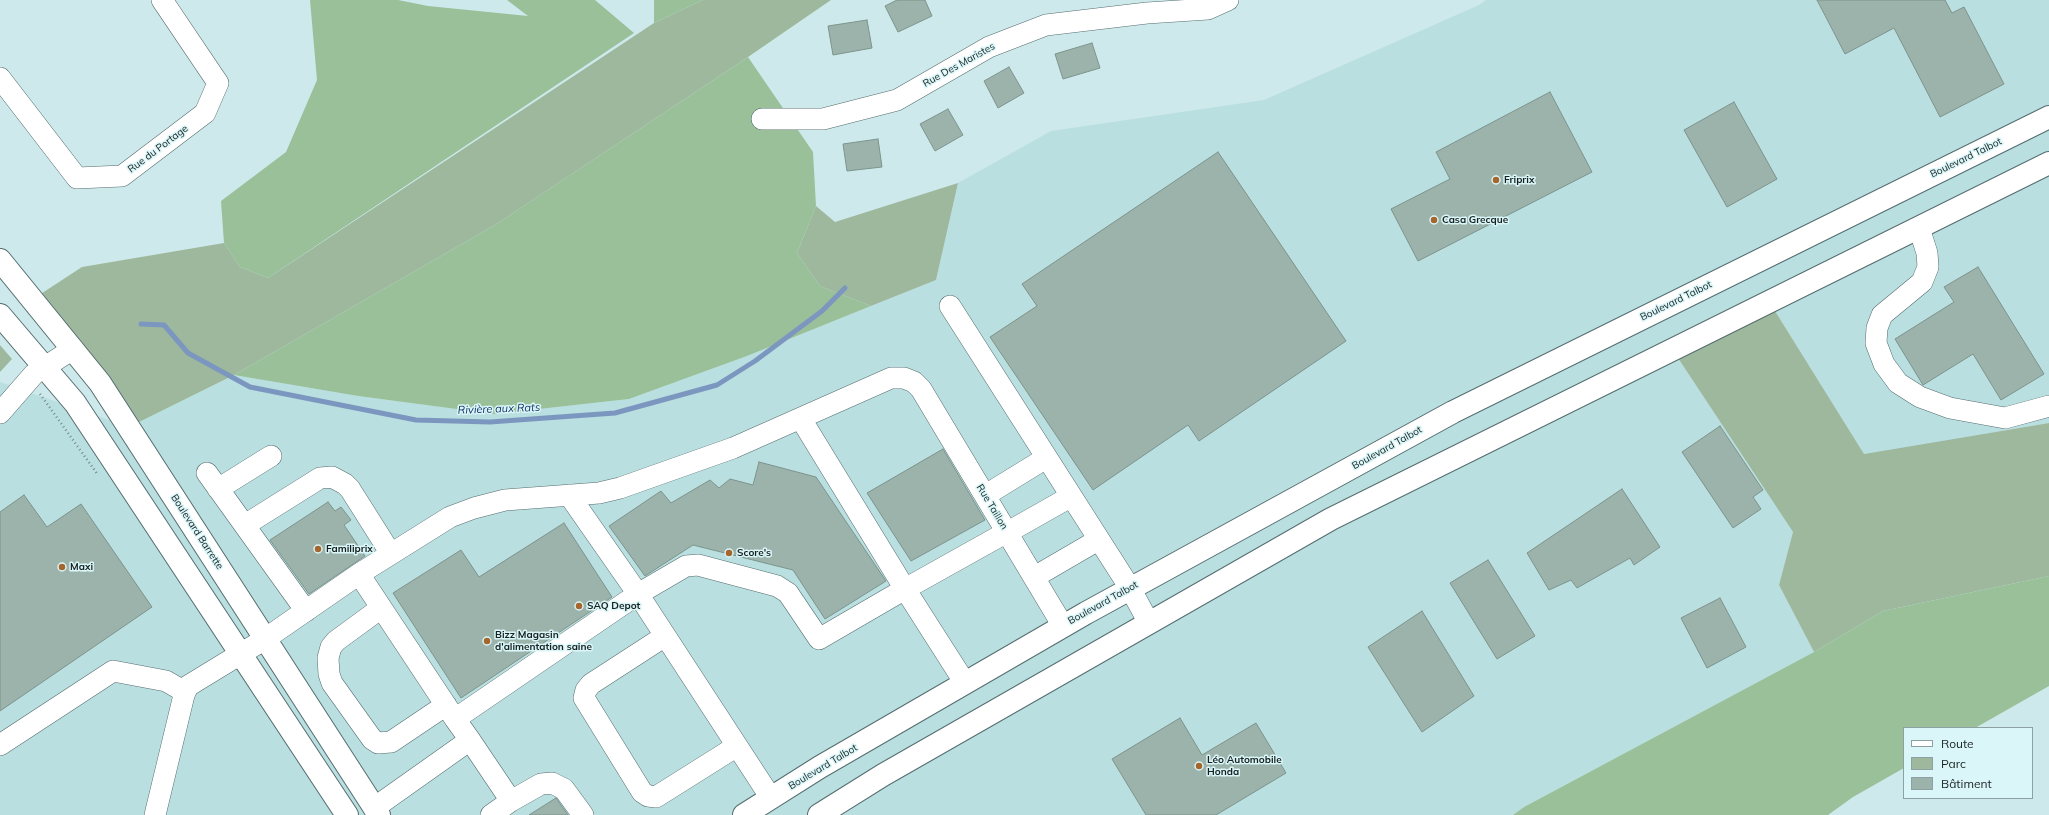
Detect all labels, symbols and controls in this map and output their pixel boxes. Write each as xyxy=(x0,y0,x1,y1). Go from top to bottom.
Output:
street label: Rue Des Maristes xyxy=(921,40,997,90)
street label: Rue du Portage xyxy=(126,123,190,175)
street label: Boulevard Talbot xyxy=(1928,135,2004,181)
place label: Friprix xyxy=(1504,174,1534,186)
marker: Friprix xyxy=(1491,175,1501,185)
place label: Casa Grecque xyxy=(1442,214,1508,226)
marker: Casa Grecque xyxy=(1429,215,1439,225)
street label: Boulevard Talbot xyxy=(1638,278,1714,324)
water label: Rivière aux Rats xyxy=(457,401,541,417)
street label: Boulevard Talbot xyxy=(1350,424,1424,472)
street label: Rue Taillon xyxy=(974,482,1010,532)
street label: Boulevard Barrette xyxy=(168,492,226,572)
place label: Familiprix xyxy=(326,543,373,555)
marker: Familiprix xyxy=(313,544,323,554)
place label: Score's xyxy=(737,547,771,559)
marker: Score's xyxy=(724,548,734,558)
place label: Maxi xyxy=(70,561,93,573)
marker: Maxi xyxy=(57,562,67,572)
street label: Boulevard Talbot xyxy=(1066,579,1140,627)
place label: SAQ Depot xyxy=(587,600,640,612)
marker: SAQ Depot xyxy=(574,601,584,611)
place label: Bizz Magasin d'alimentation saine xyxy=(495,629,592,652)
marker: Bizz Magasin d'alimentation saine xyxy=(482,636,492,646)
legend xyxy=(1903,727,2033,799)
text: Route xyxy=(1941,736,1974,751)
street label: Boulevard Talbot xyxy=(786,742,860,792)
place label: Léo Automobile Honda xyxy=(1207,754,1282,778)
text: Parc xyxy=(1941,756,1966,771)
marker: Léo Automobile Honda xyxy=(1194,761,1204,771)
text: Bâtiment xyxy=(1941,776,1992,791)

